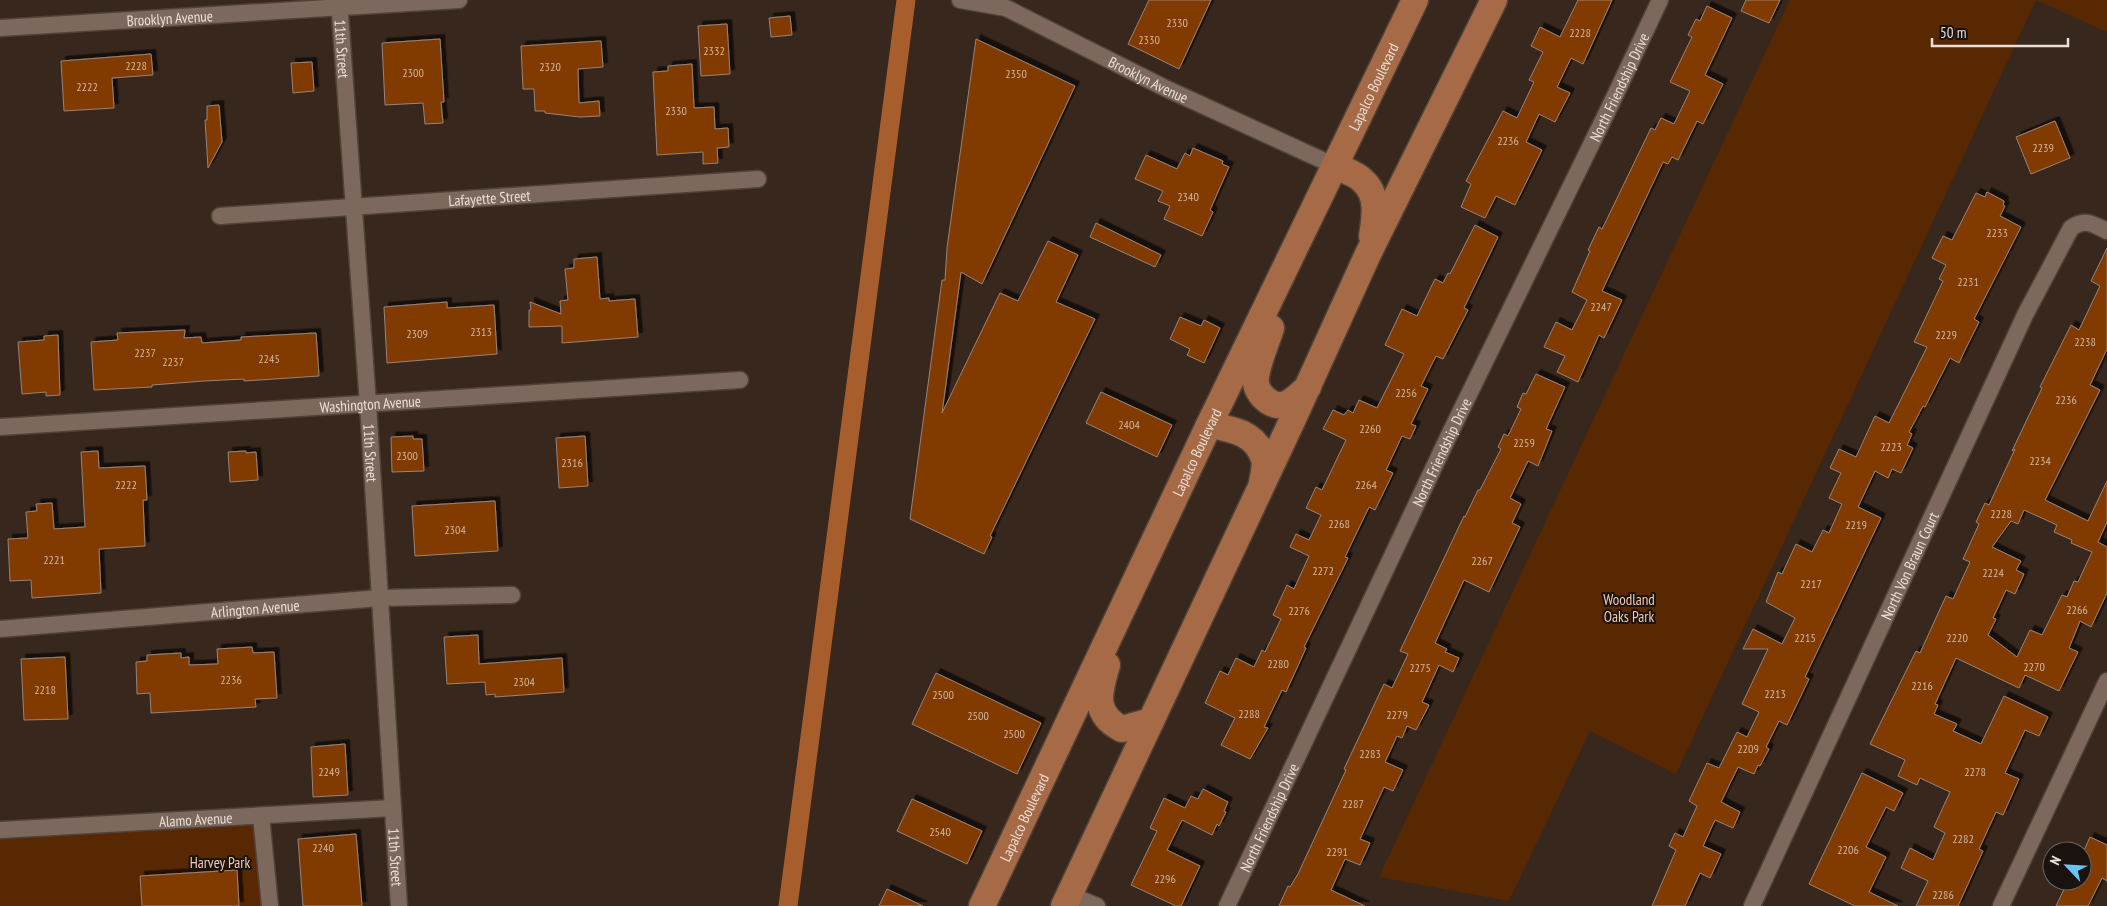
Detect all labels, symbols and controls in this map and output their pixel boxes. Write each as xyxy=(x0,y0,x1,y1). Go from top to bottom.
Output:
street label: Brooklyn Avenue xyxy=(126,6,213,30)
house number: 2330 xyxy=(1166,15,1188,30)
scale bar xyxy=(1932,15,2068,47)
street label: 11th Street xyxy=(331,19,354,79)
text: 50 m xyxy=(1940,23,1966,42)
house number: 2228 xyxy=(1569,25,1591,40)
street label: North Friendship Drive xyxy=(1585,30,1653,144)
house number: 2330 xyxy=(1138,32,1160,47)
street label: Lapalco Boulevard xyxy=(1344,40,1402,133)
house number: 2332 xyxy=(703,43,725,58)
street label: Brooklyn Avenue xyxy=(1105,52,1191,107)
house number: 2228 xyxy=(125,58,147,73)
house number: 2320 xyxy=(539,59,561,74)
house number: 2300 xyxy=(402,65,424,80)
house number: 2350 xyxy=(1005,66,1027,81)
house number: 2222 xyxy=(76,79,98,94)
house number: 2330 xyxy=(665,103,687,118)
house number: 2236 xyxy=(1497,133,1519,148)
house number: 2239 xyxy=(2032,140,2054,155)
street label: Lafayette Street xyxy=(448,185,531,210)
house number: 2340 xyxy=(1177,189,1199,204)
house number: 2233 xyxy=(1986,225,2008,240)
house number: 2231 xyxy=(1957,274,1979,289)
house number: 2247 xyxy=(1590,299,1612,314)
house number: 2313 xyxy=(470,324,492,339)
house number: 2309 xyxy=(406,326,428,341)
house number: 2229 xyxy=(1935,327,1957,342)
house number: 2238 xyxy=(2074,334,2096,349)
house number: 2237 xyxy=(134,345,156,360)
house number: 2245 xyxy=(258,351,280,366)
house number: 2237 xyxy=(162,354,184,369)
house number: 2256 xyxy=(1395,385,1417,400)
street label: Washington Avenue xyxy=(319,391,421,416)
house number: 2236 xyxy=(2055,392,2077,407)
street label: North Friendship Drive xyxy=(1407,395,1475,509)
street label: Lapalco Boulevard xyxy=(1167,405,1225,499)
house number: 2404 xyxy=(1118,417,1140,432)
house number: 2260 xyxy=(1359,421,1381,436)
street label: 11th Street xyxy=(360,423,382,483)
house number: 2259 xyxy=(1513,435,1535,450)
house number: 2223 xyxy=(1880,439,1902,454)
house number: 2300 xyxy=(396,448,418,463)
house number: 2234 xyxy=(2029,453,2051,468)
house number: 2316 xyxy=(561,455,583,470)
house number: 2222 xyxy=(115,477,137,492)
house number: 2264 xyxy=(1355,477,1377,492)
house number: 2228 xyxy=(1990,506,2012,521)
street label: North Von Braun Court xyxy=(1876,509,1942,623)
house number: 2268 xyxy=(1328,516,1350,531)
house number: 2219 xyxy=(1845,517,1867,532)
house number: 2304 xyxy=(444,522,466,537)
house number: 2221 xyxy=(43,552,65,567)
house number: 2267 xyxy=(1471,553,1493,568)
house number: 2272 xyxy=(1312,563,1334,578)
house number: 2224 xyxy=(1982,565,2004,580)
house number: 2217 xyxy=(1800,576,1822,591)
park label: Woodland Oaks Park xyxy=(1603,590,1655,626)
street label: Arlington Avenue xyxy=(210,595,300,621)
house number: 2266 xyxy=(2066,602,2088,617)
house number: 2276 xyxy=(1288,603,1310,618)
house number: 2215 xyxy=(1794,630,1816,645)
house number: 2220 xyxy=(1946,630,1968,645)
house number: 2280 xyxy=(1267,656,1289,671)
house number: 2270 xyxy=(2023,659,2045,674)
house number: 2275 xyxy=(1409,660,1431,675)
house number: 2236 xyxy=(220,672,242,687)
house number: 2304 xyxy=(513,674,535,689)
house number: 2216 xyxy=(1911,678,1933,693)
house number: 2218 xyxy=(34,682,56,697)
house number: 2213 xyxy=(1764,686,1786,701)
house number: 2500 xyxy=(932,687,954,702)
house number: 2288 xyxy=(1238,706,1260,721)
house number: 2279 xyxy=(1386,707,1408,722)
house number: 2500 xyxy=(967,708,989,723)
house number: 2500 xyxy=(1003,726,1025,741)
house number: 2209 xyxy=(1737,741,1759,756)
house number: 2283 xyxy=(1359,746,1381,761)
street label: North Friendship Drive xyxy=(1235,760,1303,875)
house number: 2249 xyxy=(318,764,340,779)
house number: 2278 xyxy=(1964,764,1986,779)
street label: Lapalco Boulevard xyxy=(995,770,1053,864)
house number: 2287 xyxy=(1342,796,1364,811)
street label: Alamo Avenue xyxy=(158,808,233,831)
house number: 2540 xyxy=(929,824,951,839)
street label: 11th Street xyxy=(385,827,407,887)
house number: 2282 xyxy=(1952,831,1974,846)
house number: 2240 xyxy=(312,840,334,855)
north arrow xyxy=(2042,841,2092,891)
house number: 2206 xyxy=(1837,842,1859,857)
house number: 2291 xyxy=(1326,844,1348,859)
park label: Harvey Park xyxy=(190,853,250,872)
text: N xyxy=(2045,853,2065,868)
house number: 2296 xyxy=(1154,871,1176,886)
house number: 2286 xyxy=(1932,887,1954,902)

